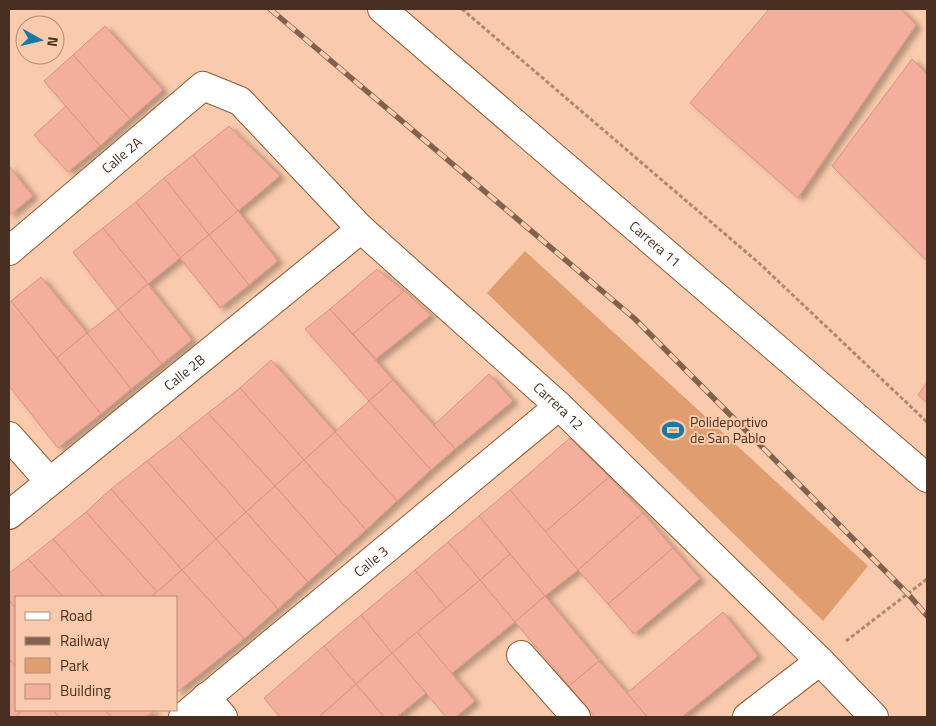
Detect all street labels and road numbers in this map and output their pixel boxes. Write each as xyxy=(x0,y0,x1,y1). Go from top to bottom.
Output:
street label: Calle 2A xyxy=(97,131,147,178)
street label: Carrera 11 xyxy=(625,215,686,272)
street label: Calle 2B xyxy=(159,349,209,395)
street label: Carrera 12 xyxy=(529,377,589,435)
street label: Calle 3 xyxy=(349,541,392,582)

